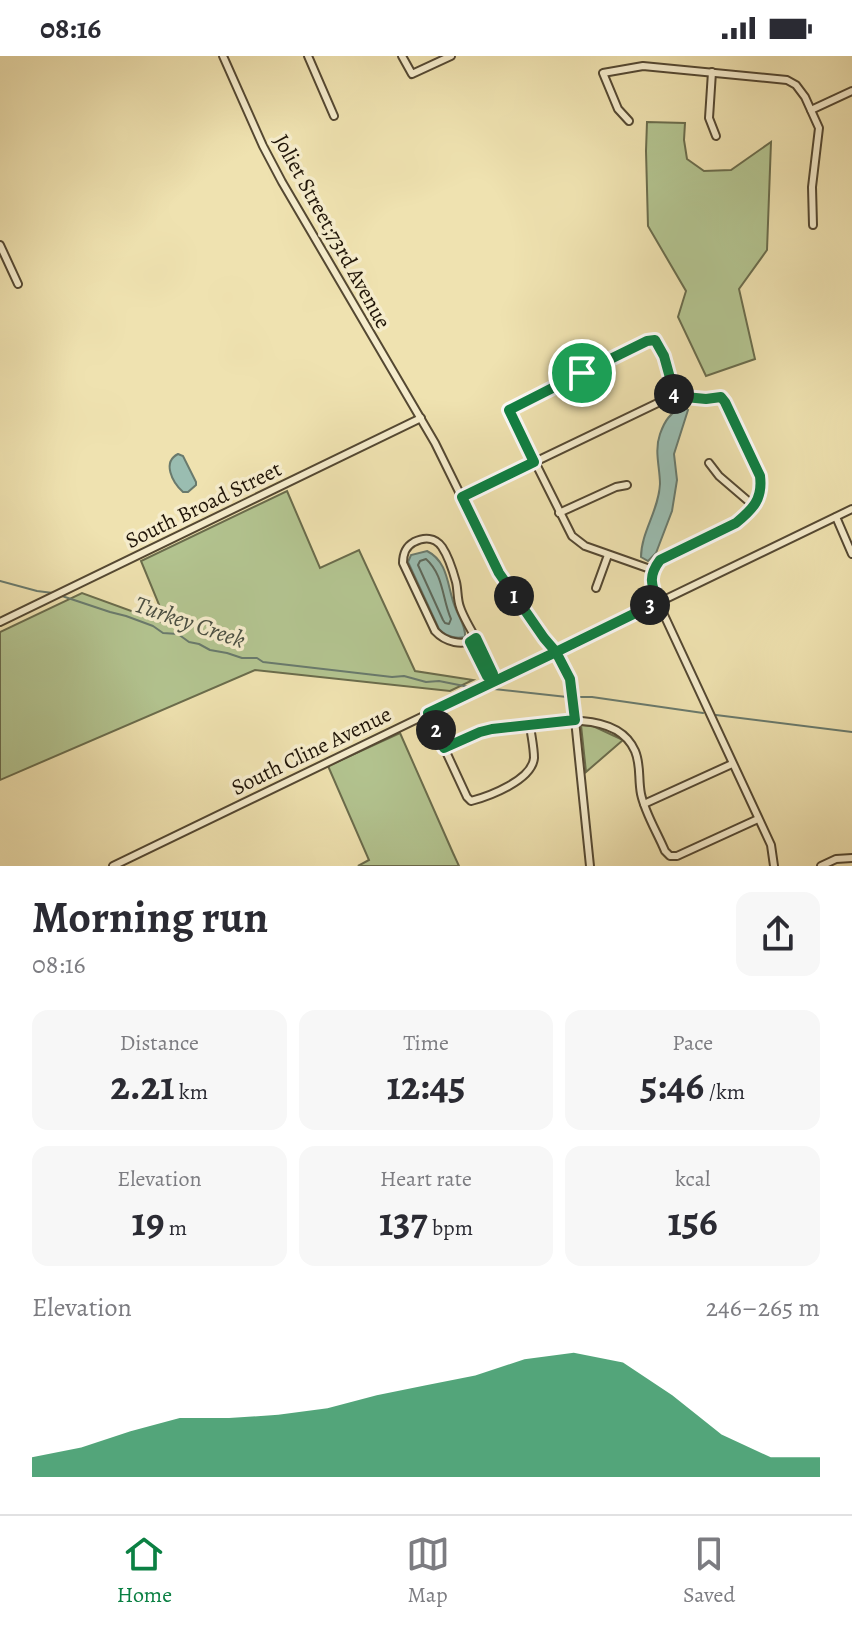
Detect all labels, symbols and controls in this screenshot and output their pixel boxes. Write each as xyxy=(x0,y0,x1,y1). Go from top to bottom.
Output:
text: 08:16 xyxy=(40,8,101,48)
street label: Joliet Street;73rd Avenue xyxy=(266,129,398,334)
pin xyxy=(548,339,616,407)
icon: arrive xyxy=(560,351,604,395)
pin: 4 xyxy=(654,374,694,414)
text: 4 xyxy=(669,379,679,409)
street label: South Broad Street xyxy=(120,454,286,556)
pin: 1 xyxy=(494,576,534,616)
text: 1 xyxy=(510,581,518,611)
pin: 3 xyxy=(630,585,670,625)
water label: Turkey Creek xyxy=(130,588,250,656)
text: 3 xyxy=(645,590,655,620)
street label: South Cline Avenue xyxy=(226,699,396,803)
pin: 2 xyxy=(416,710,456,750)
text: 2 xyxy=(431,715,441,745)
text: Morning run xyxy=(32,887,268,947)
button: share xyxy=(736,892,820,976)
text: 08:16 xyxy=(32,947,86,982)
text: Distance xyxy=(120,1028,199,1058)
text: Time xyxy=(403,1028,449,1058)
text: Pace xyxy=(672,1028,713,1058)
text: 2.21 xyxy=(111,1058,175,1113)
text: 12:45 xyxy=(386,1058,466,1113)
text: 5:46 xyxy=(640,1058,704,1113)
text: km xyxy=(175,1077,208,1107)
text: /km xyxy=(704,1077,745,1107)
text: Elevation xyxy=(117,1164,202,1194)
text: Heart rate xyxy=(380,1164,472,1194)
text: kcal xyxy=(675,1164,710,1194)
text: 19 xyxy=(132,1194,164,1249)
text: 137 xyxy=(379,1194,428,1249)
text: 156 xyxy=(668,1194,718,1249)
text: m xyxy=(164,1213,187,1243)
text: bpm xyxy=(428,1213,473,1243)
text: Elevation xyxy=(32,1290,132,1325)
text: 246–265 m xyxy=(706,1290,820,1325)
tab: Home xyxy=(117,1532,172,1610)
tab: Map xyxy=(406,1532,450,1610)
tab: Saved xyxy=(683,1532,735,1610)

